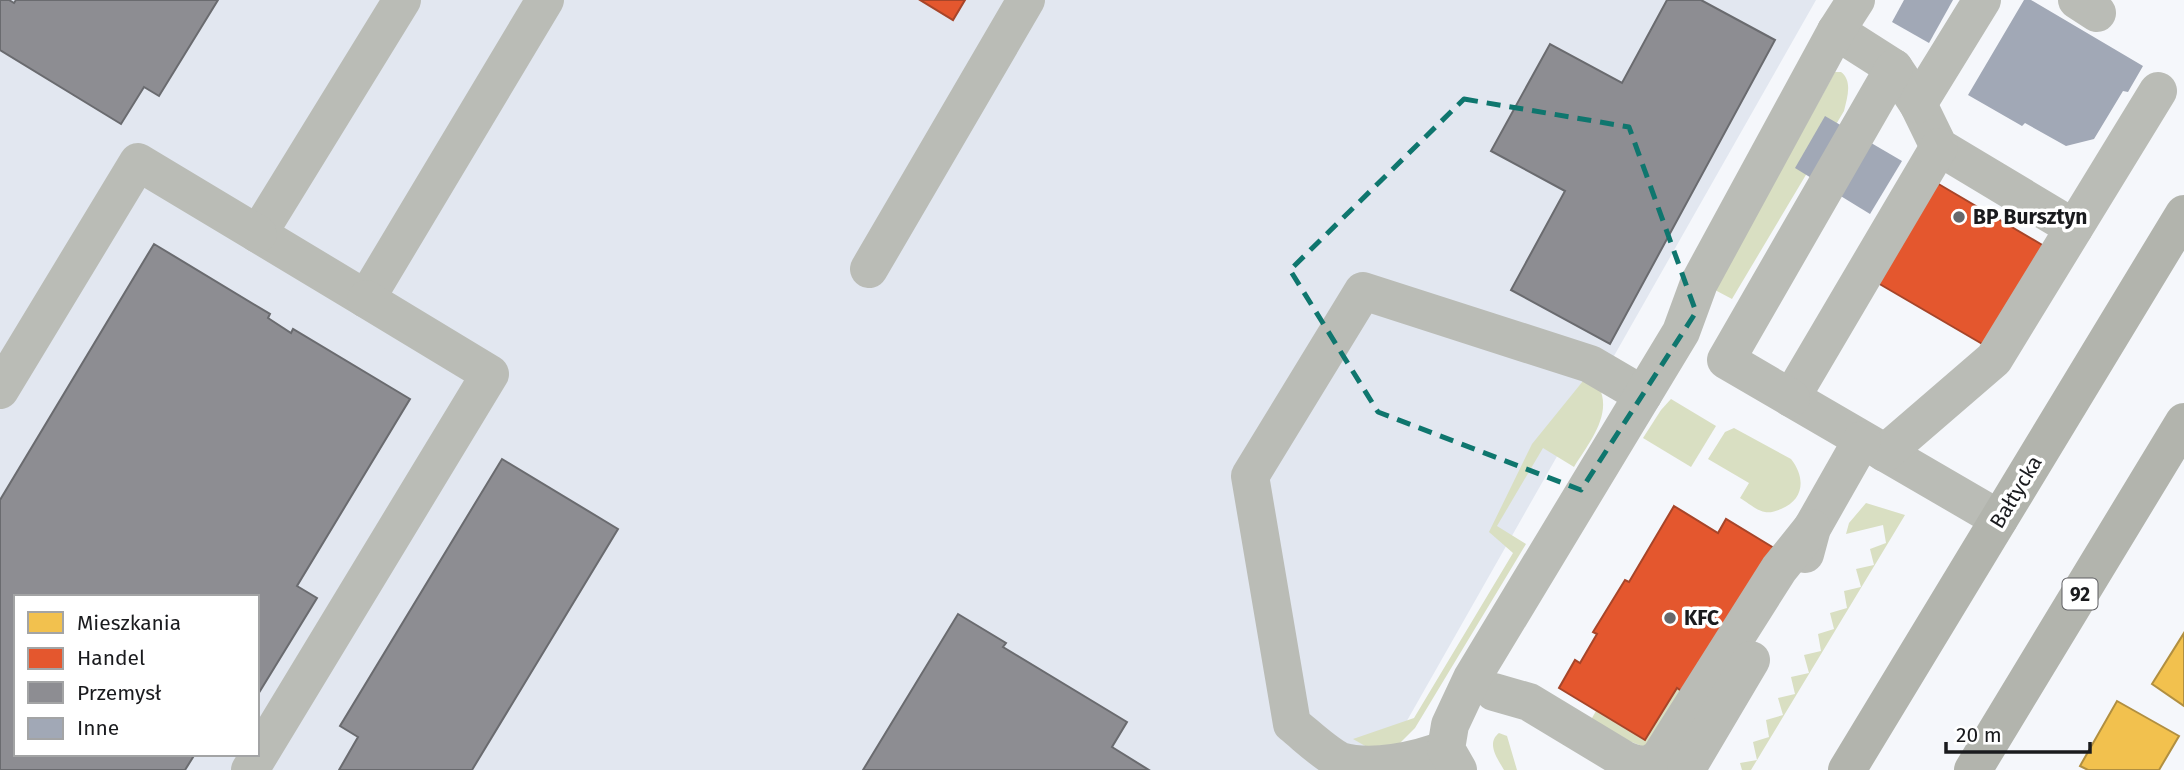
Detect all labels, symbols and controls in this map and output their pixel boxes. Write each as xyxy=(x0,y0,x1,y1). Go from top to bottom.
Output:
place label: BP Bursztyn xyxy=(1973,204,2087,230)
marker: BP Bursztyn xyxy=(1951,209,1967,225)
street label: Bałtycka xyxy=(1984,451,2048,533)
road number: 92 xyxy=(2062,579,2098,610)
legend xyxy=(14,595,259,756)
place label: KFC xyxy=(1684,605,1719,631)
text: Mieszkania xyxy=(77,610,181,636)
marker: KFC xyxy=(1662,610,1678,626)
text: Handel xyxy=(77,645,145,671)
text: Przemysł xyxy=(77,680,162,706)
scale bar xyxy=(1946,710,2090,754)
text: Inne xyxy=(77,715,119,741)
text: 20 m xyxy=(1956,722,2002,748)

